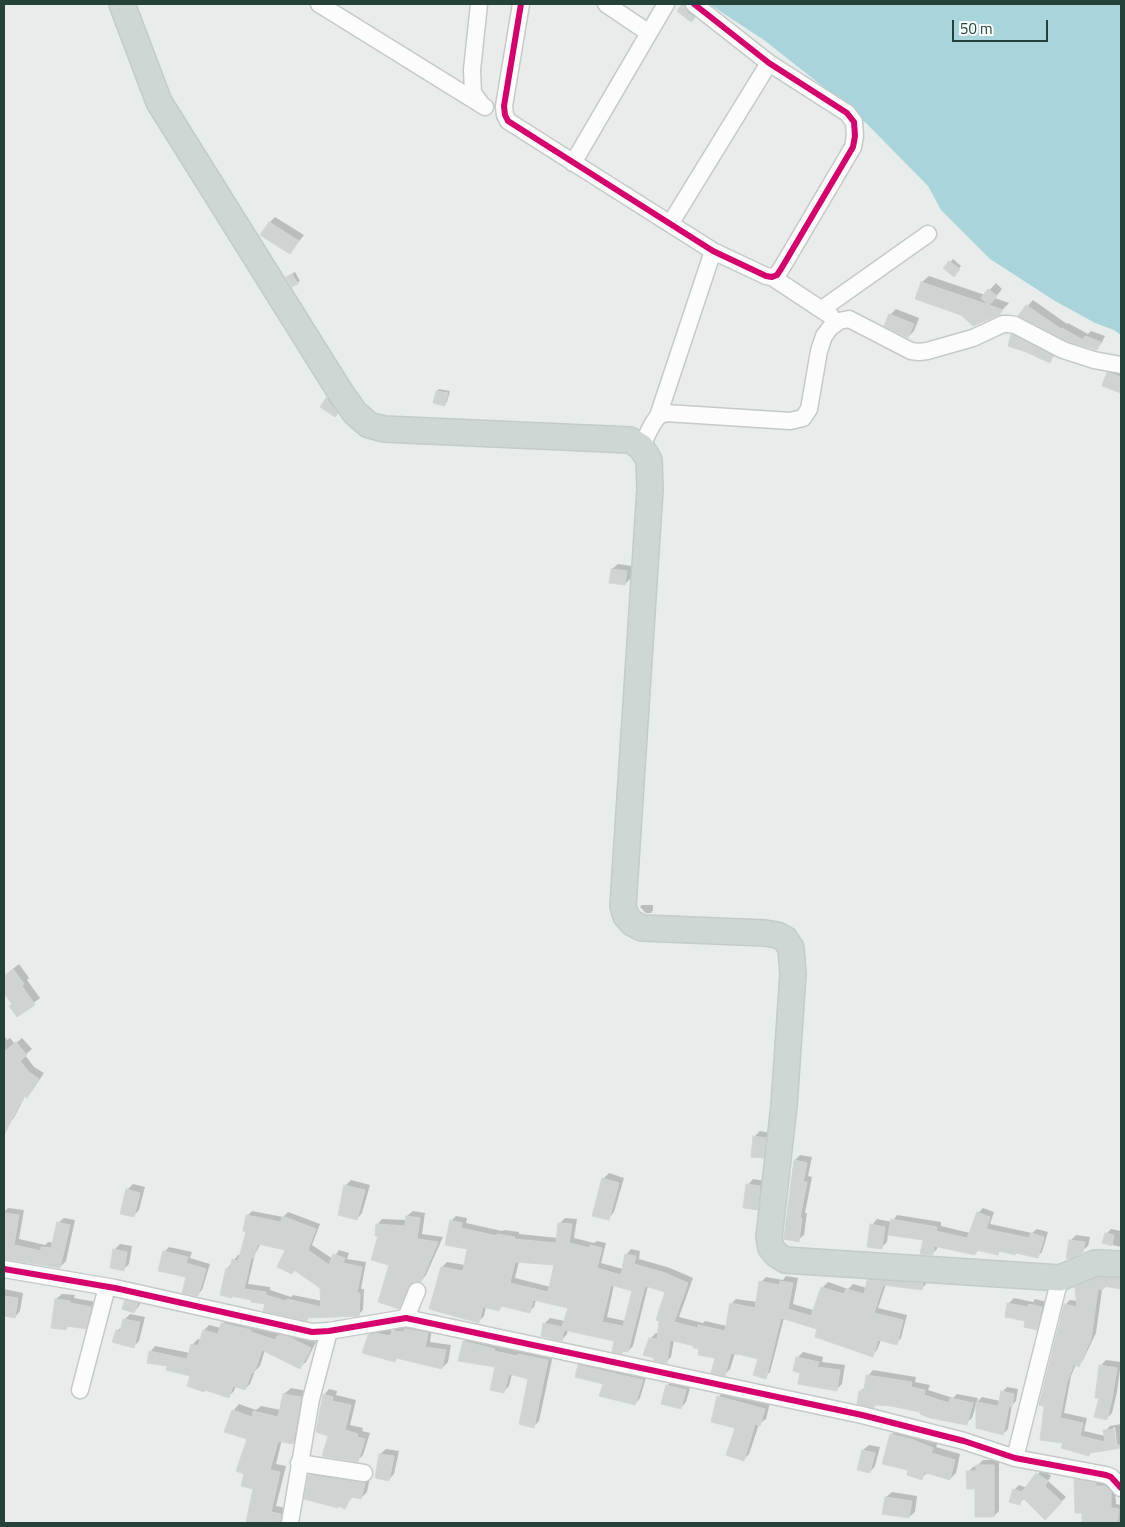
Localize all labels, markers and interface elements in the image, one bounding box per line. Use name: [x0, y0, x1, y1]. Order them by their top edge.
scale bar: [955, 10, 1051, 42]
text: 50 m: [960, 17, 993, 40]

